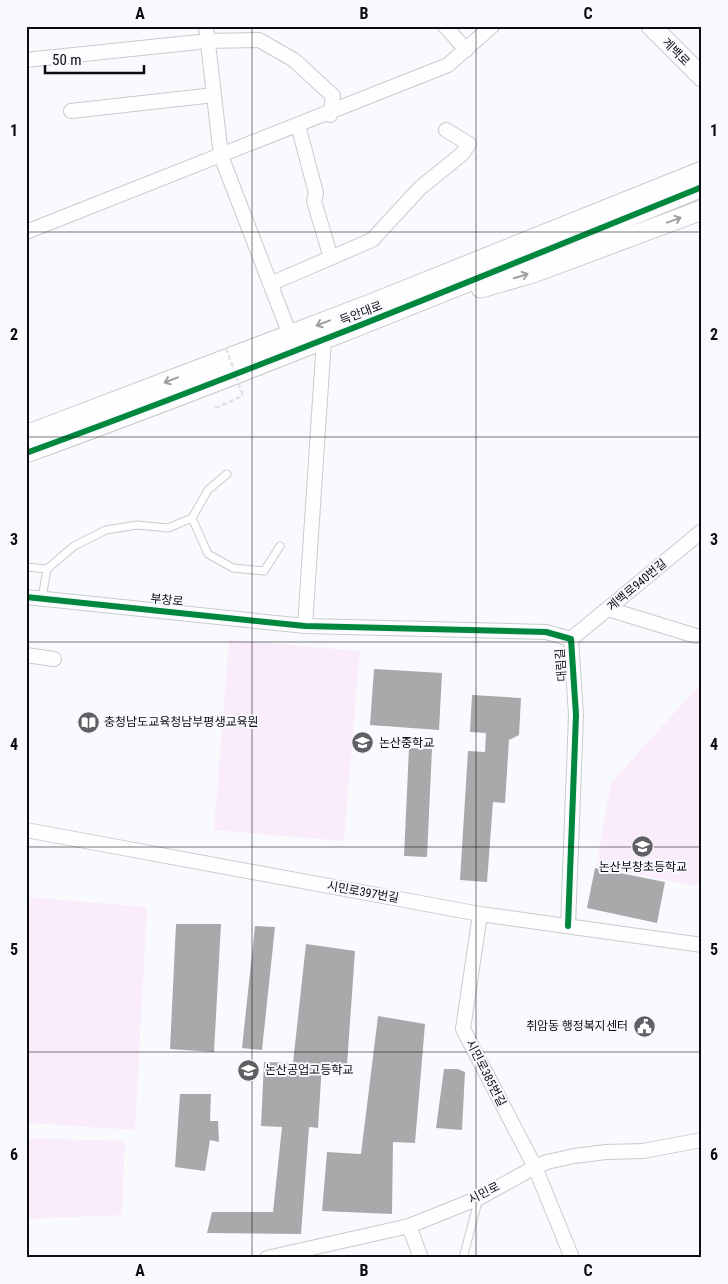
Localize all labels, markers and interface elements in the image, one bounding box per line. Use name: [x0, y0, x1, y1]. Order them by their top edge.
text: A: [135, 4, 145, 23]
text: B: [360, 4, 369, 23]
text: C: [583, 4, 593, 23]
street label: 계백로: [659, 35, 693, 69]
scale bar: [45, 42, 144, 74]
text: 50 m: [52, 51, 82, 69]
text: 1: [10, 121, 18, 140]
text: 1: [710, 121, 718, 140]
one-way arrow: [666, 215, 681, 224]
one-way arrow: [513, 271, 529, 281]
street label: 득안대로: [338, 299, 384, 327]
one-way arrow: [315, 319, 330, 328]
text: 2: [10, 325, 18, 344]
text: 2: [710, 325, 718, 344]
one-way arrow: [163, 376, 179, 385]
text: 3: [10, 530, 18, 549]
text: 3: [710, 530, 718, 549]
street label: 계백로940번길: [605, 556, 669, 614]
street label: 부창로: [150, 591, 184, 609]
street label: 대림길: [553, 648, 569, 682]
library icon: 충청남도교육청남부평생교육원: [76, 710, 100, 734]
place label: 충청남도교육청남부평생교육원: [104, 715, 259, 729]
school or university icon: 논산중학교: [351, 731, 375, 755]
text: 4: [10, 735, 18, 754]
text: 4: [710, 735, 718, 754]
place label: 논산중학교: [379, 736, 434, 750]
school or university icon: 논산부창초등학교: [631, 834, 655, 858]
place label: 논산부창초등학교: [599, 860, 687, 874]
street label: 시민로397번길: [326, 879, 400, 905]
text: 5: [10, 940, 18, 959]
text: 5: [710, 940, 718, 959]
public building icon: 취암동 행정복지센터: [632, 1014, 656, 1038]
place label: 취암동 행정복지센터: [526, 1019, 628, 1033]
street label: 시민로385번길: [463, 1037, 509, 1109]
school or university icon: 논산공업고등학교: [237, 1058, 261, 1082]
place label: 논산공업고등학교: [265, 1063, 353, 1077]
text: 6: [10, 1145, 18, 1164]
text: 6: [710, 1145, 718, 1164]
street label: 시민로: [466, 1179, 502, 1207]
text: A: [135, 1261, 145, 1280]
text: B: [360, 1261, 369, 1280]
text: C: [583, 1261, 593, 1280]

